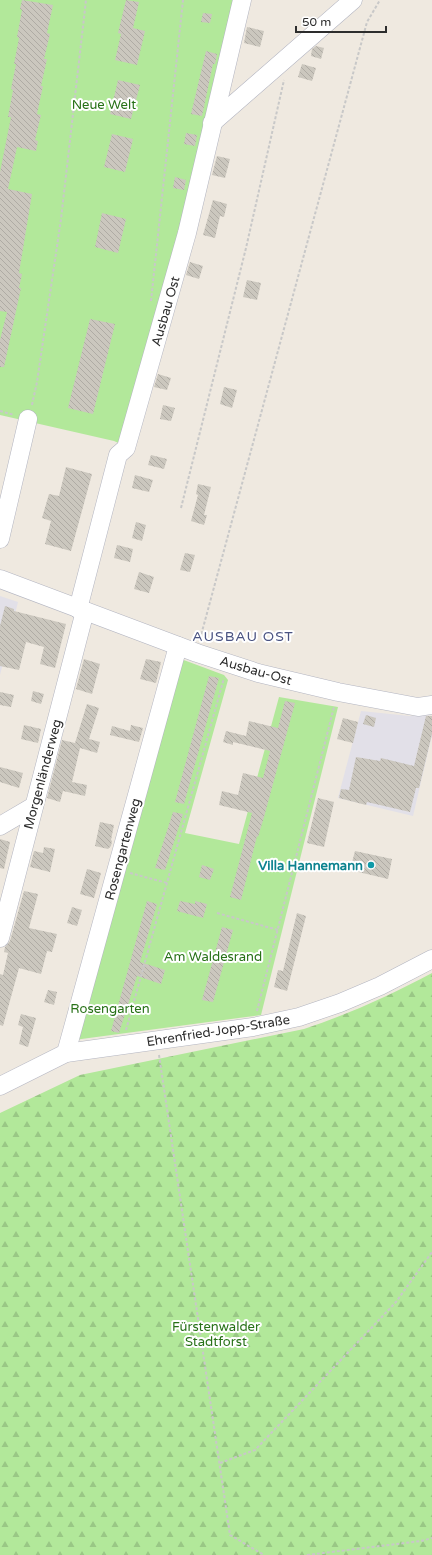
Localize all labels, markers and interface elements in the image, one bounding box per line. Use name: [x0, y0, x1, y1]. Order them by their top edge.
scale bar: [296, 8, 386, 34]
text: 50 m: [302, 15, 331, 29]
park label: Neue Welt: [72, 97, 136, 113]
street label: Ausbau Ost: [148, 274, 184, 348]
district label: AUSBAU OST: [192, 628, 294, 645]
street label: Ausbau-Ost: [218, 653, 294, 689]
street label: Morgenländerweg: [21, 717, 65, 831]
street label: Rosengartenweg: [102, 796, 144, 902]
place label: Villa Hannemann: [258, 858, 363, 874]
marker: Villa Hannemann: [366, 860, 376, 870]
park label: Am Waldesrand: [164, 949, 262, 965]
park label: Rosengarten: [70, 1001, 150, 1017]
street label: Ehrenfried-Jopp-Straße: [145, 1012, 291, 1050]
park label: Fürstenwalder Stadtforst: [172, 1319, 260, 1350]

